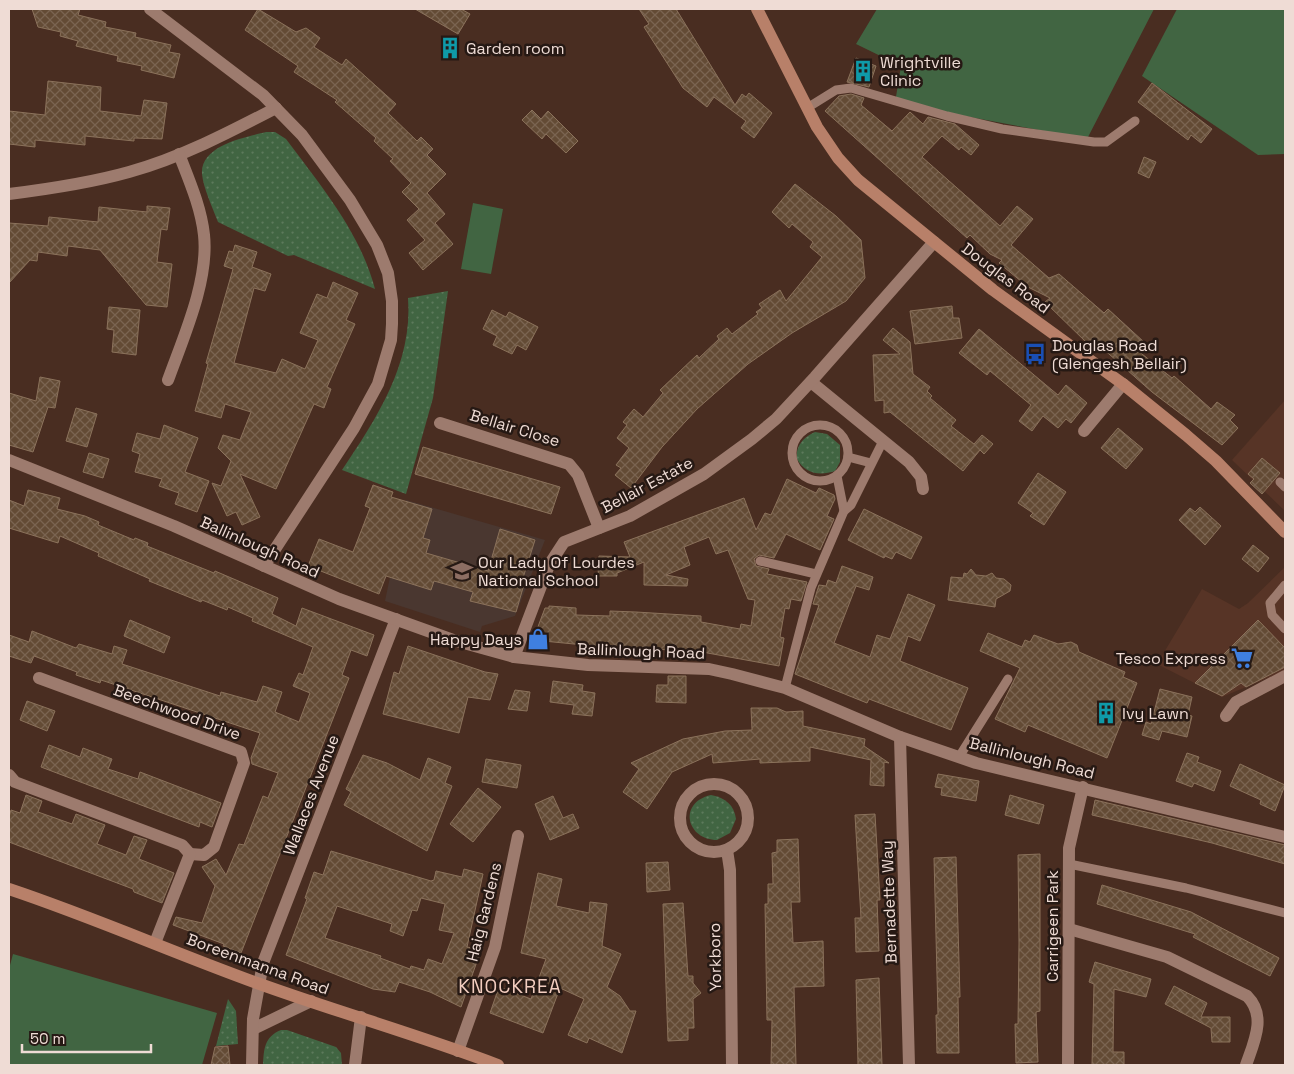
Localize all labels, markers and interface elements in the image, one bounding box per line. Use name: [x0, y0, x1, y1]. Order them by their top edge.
building icon: Garden room: [437, 35, 463, 61]
place label: Garden room: [466, 38, 564, 59]
place label: Wrightville Clinic: [880, 52, 961, 91]
building icon: Wrightville Clinic: [850, 58, 876, 84]
street label: Douglas Road: [958, 238, 1054, 318]
place label: Douglas Road (Glengesh Bellair): [1052, 335, 1187, 374]
bus stop icon: Douglas Road (Glengesh Bellair): [1022, 341, 1048, 367]
street label: Bellair Close: [467, 404, 563, 452]
street label: Bellair Estate: [597, 452, 697, 518]
street label: Ballinlough Road: [197, 511, 323, 583]
place label: Our Lady Of Lourdes National School: [478, 552, 635, 591]
school or university icon: Our Lady Of Lourdes National School: [449, 558, 475, 584]
shop icon: Happy Days: [525, 626, 551, 652]
place label: Happy Days: [430, 629, 522, 650]
street label: Ballinlough Road: [576, 638, 706, 664]
supermarket icon: Tesco Express: [1229, 645, 1255, 671]
place label: Tesco Express: [1116, 648, 1226, 669]
street label: Beechwood Drive: [110, 679, 244, 745]
building icon: Ivy Lawn: [1093, 700, 1119, 726]
place label: Ivy Lawn: [1122, 703, 1189, 724]
street label: Wallaces Avenue: [278, 732, 344, 858]
street label: Ballinlough Road: [967, 732, 1097, 784]
street label: Bernadette Way: [876, 840, 902, 964]
street label: Haig Gardens: [462, 860, 506, 964]
street label: Carrigeen Park: [1042, 870, 1063, 982]
street label: Yorkboro: [704, 922, 726, 992]
street label: Boreenmanna Road: [184, 928, 332, 1000]
district label: KNOCKREA: [458, 974, 562, 999]
scale bar: [22, 1022, 151, 1054]
text: 50 m: [30, 1029, 65, 1048]

